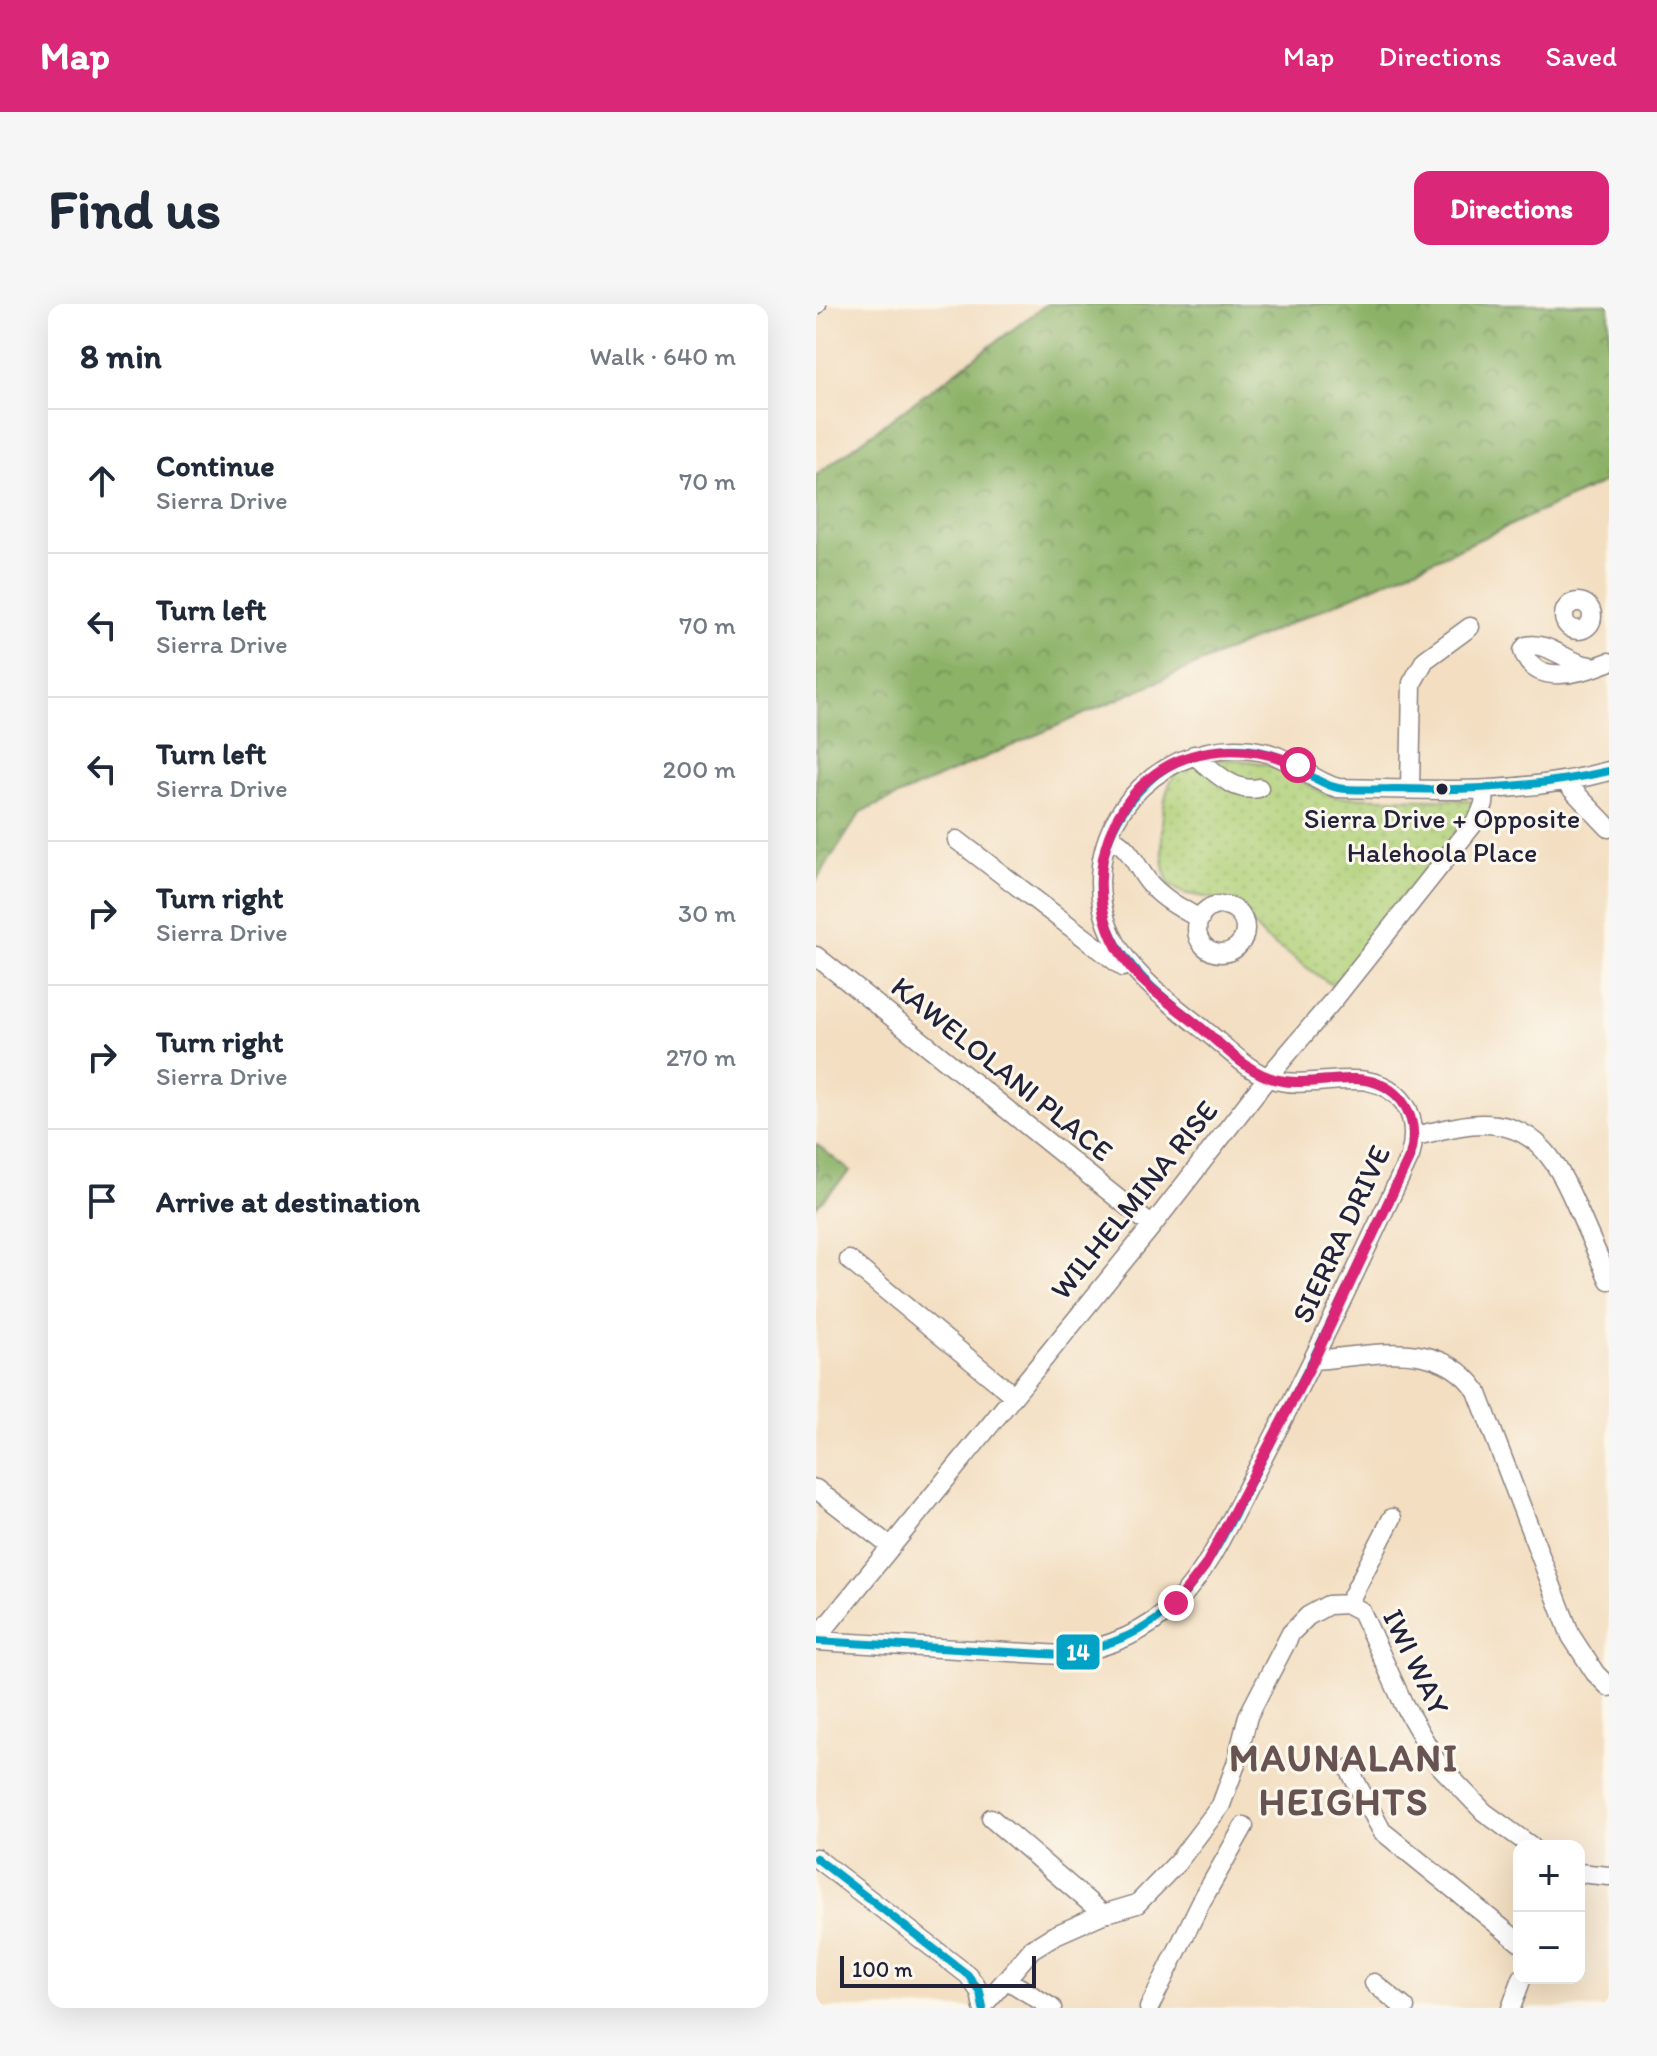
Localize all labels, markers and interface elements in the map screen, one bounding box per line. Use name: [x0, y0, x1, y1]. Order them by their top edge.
text: Map: [40, 33, 110, 79]
text: Map: [1283, 39, 1334, 73]
text: Directions: [1378, 39, 1502, 73]
text: Saved: [1546, 39, 1617, 73]
button: Directions: [1414, 171, 1609, 245]
text: Find us: [48, 175, 221, 242]
text: 8 min: [80, 336, 162, 377]
text: Walk · 640 m: [589, 340, 736, 372]
text: Continue: [156, 447, 275, 484]
icon: ahead: [80, 459, 124, 503]
text: 70 m: [679, 465, 736, 497]
text: Sierra Drive: [156, 484, 288, 516]
text: Turn left: [156, 591, 267, 628]
icon: left: [80, 603, 124, 647]
text: 70 m: [679, 609, 736, 641]
text: Sierra Drive: [156, 628, 288, 660]
text: Turn left: [156, 735, 267, 772]
icon: left: [80, 747, 124, 791]
route start: [1280, 747, 1316, 783]
text: 200 m: [663, 753, 736, 785]
text: Sierra Drive: [156, 772, 288, 804]
marker: Sierra Drive + Opposite Halehoola Place: [1434, 781, 1450, 797]
place label: Sierra Drive + Opposite Halehoola Place: [1304, 801, 1580, 869]
text: Turn right: [156, 879, 284, 916]
icon: right: [80, 891, 124, 935]
text: 30 m: [678, 897, 736, 929]
text: Sierra Drive: [156, 916, 288, 948]
street label: KAWELOLANI PLACE: [884, 968, 1121, 1169]
text: Turn right: [156, 1023, 284, 1060]
icon: right: [80, 1035, 124, 1079]
text: 270 m: [666, 1041, 736, 1073]
text: Sierra Drive: [156, 1060, 288, 1092]
street label: WILHELMINA RISE: [1042, 1093, 1225, 1307]
street label: SIERRA DRIVE: [1283, 1139, 1398, 1329]
icon: arrive: [80, 1179, 124, 1223]
text: Arrive at destination: [156, 1183, 420, 1220]
route end: [1158, 1585, 1194, 1621]
street label: IWI WAY: [1375, 1603, 1458, 1721]
line badge: 14: [1055, 1633, 1101, 1671]
text: 14: [1066, 1639, 1090, 1666]
district label: MAUNALANI HEIGHTS: [1229, 1735, 1459, 1825]
map controls: [1513, 1840, 1585, 1984]
button: +: [1513, 1840, 1585, 1912]
button: −: [1513, 1912, 1585, 1984]
scale bar: [840, 1952, 1036, 1988]
text: 100 m: [852, 1956, 913, 1983]

